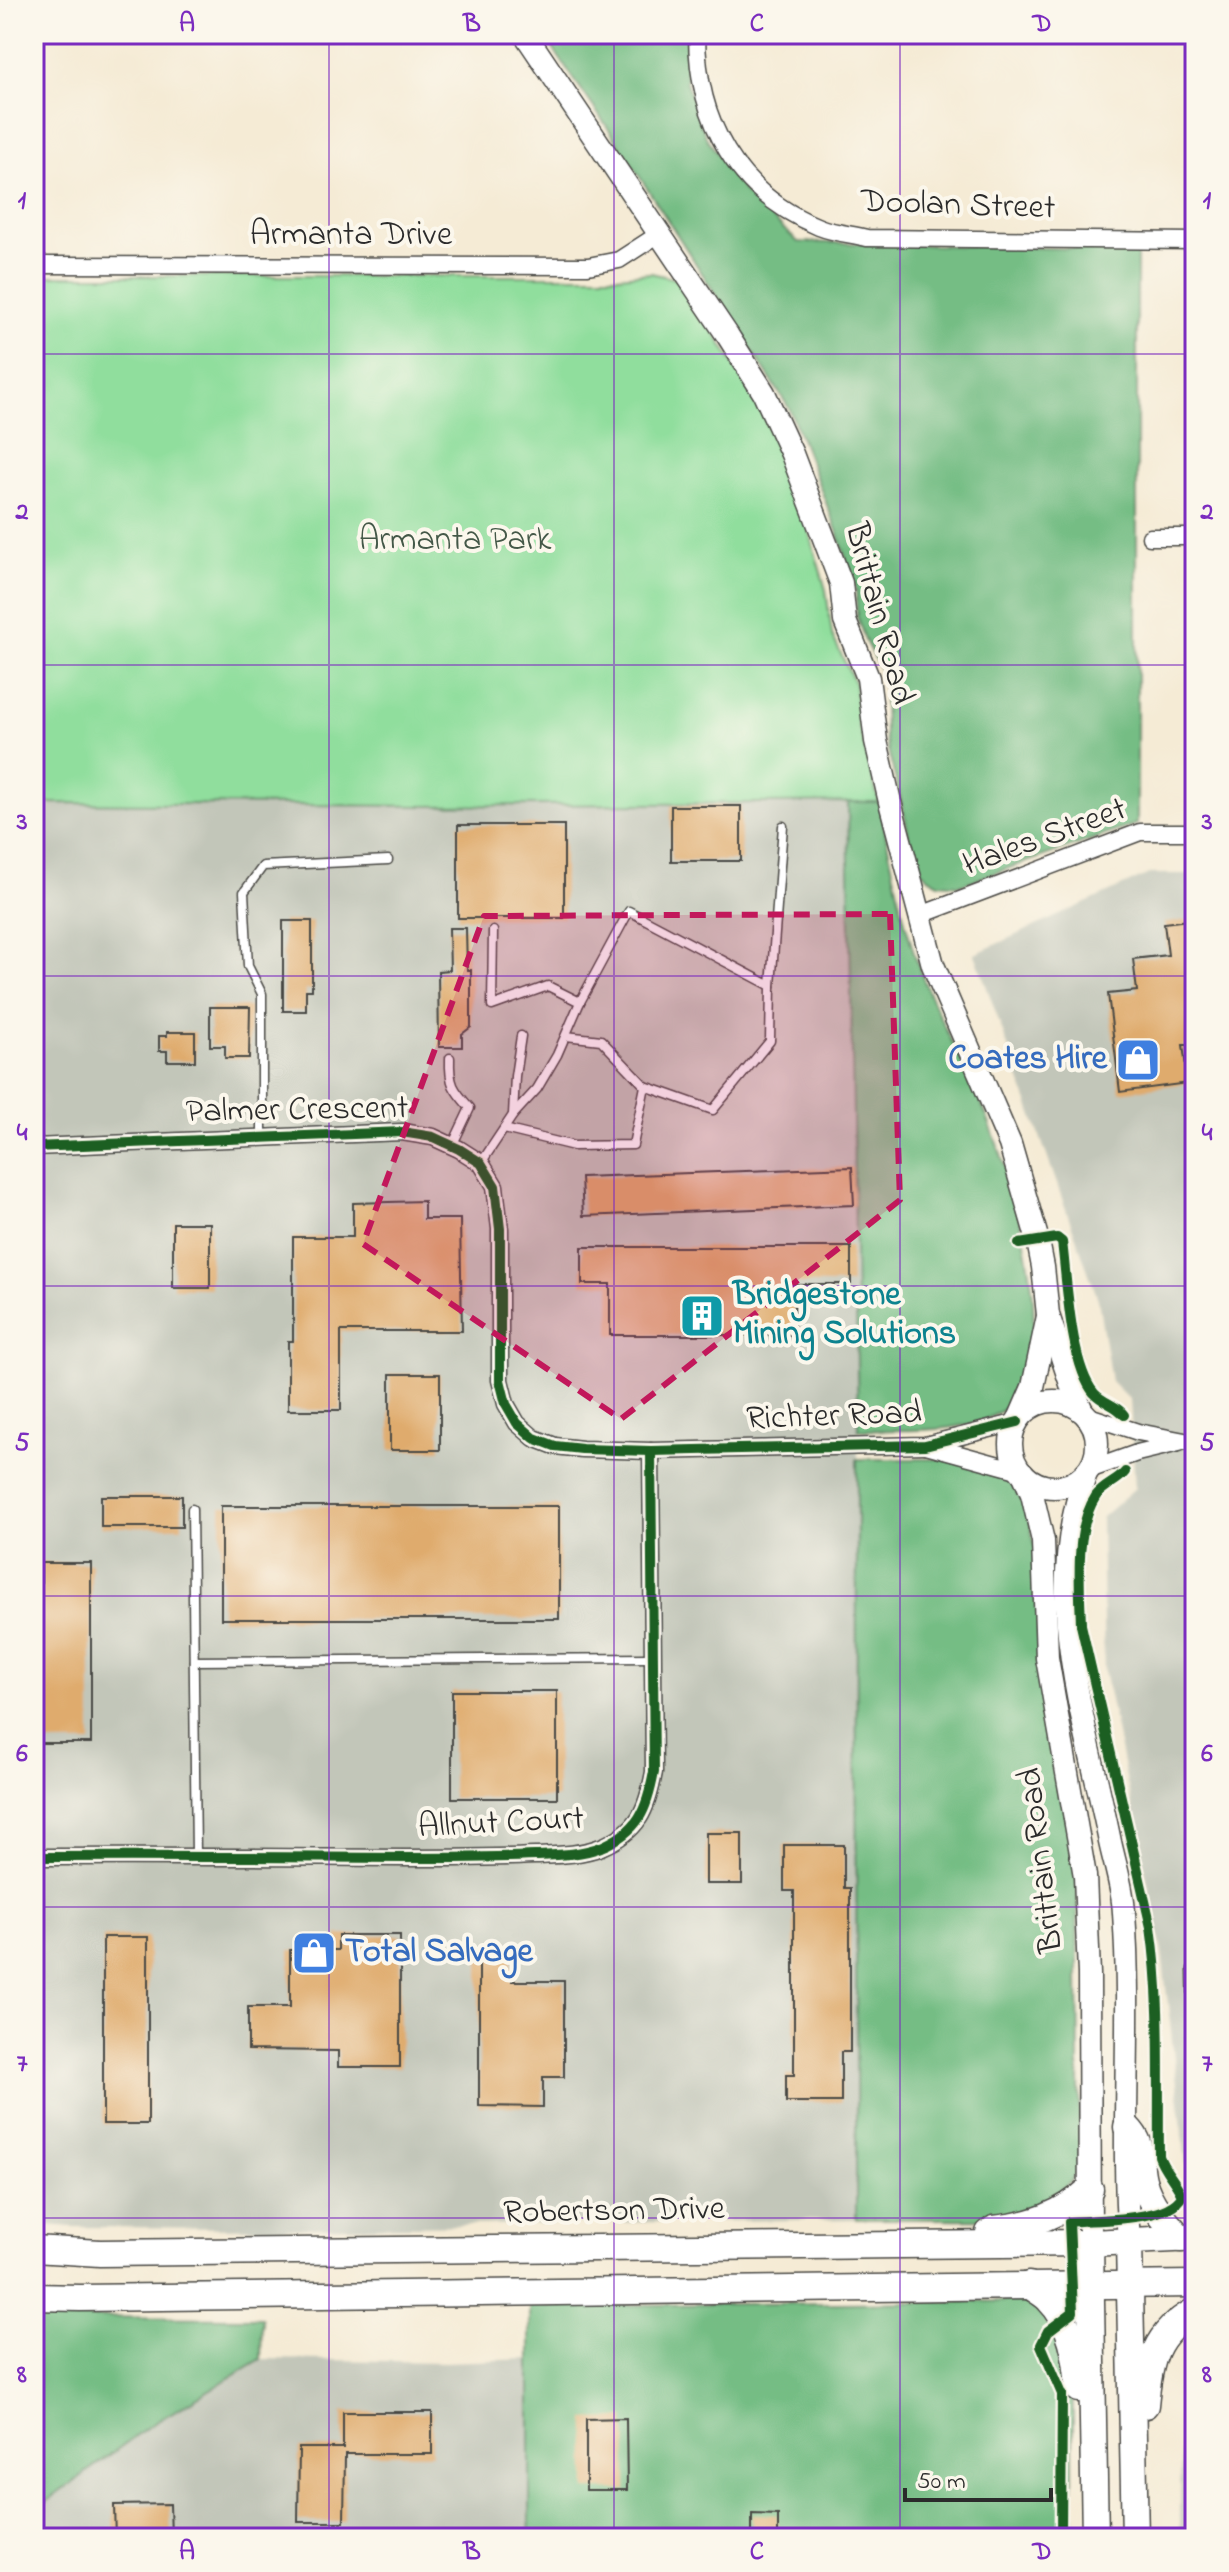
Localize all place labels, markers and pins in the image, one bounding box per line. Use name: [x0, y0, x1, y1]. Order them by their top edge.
place label: Coates Hire: [948, 1035, 1108, 1085]
shop icon: Coates Hire: [1114, 1036, 1162, 1084]
place label: Bridgestone Mining Solutions: [731, 1271, 956, 1361]
building icon: Bridgestone Mining Solutions: [678, 1292, 726, 1340]
place label: Total Salvage: [345, 1928, 533, 1979]
shop icon: Total Salvage: [290, 1929, 338, 1977]

